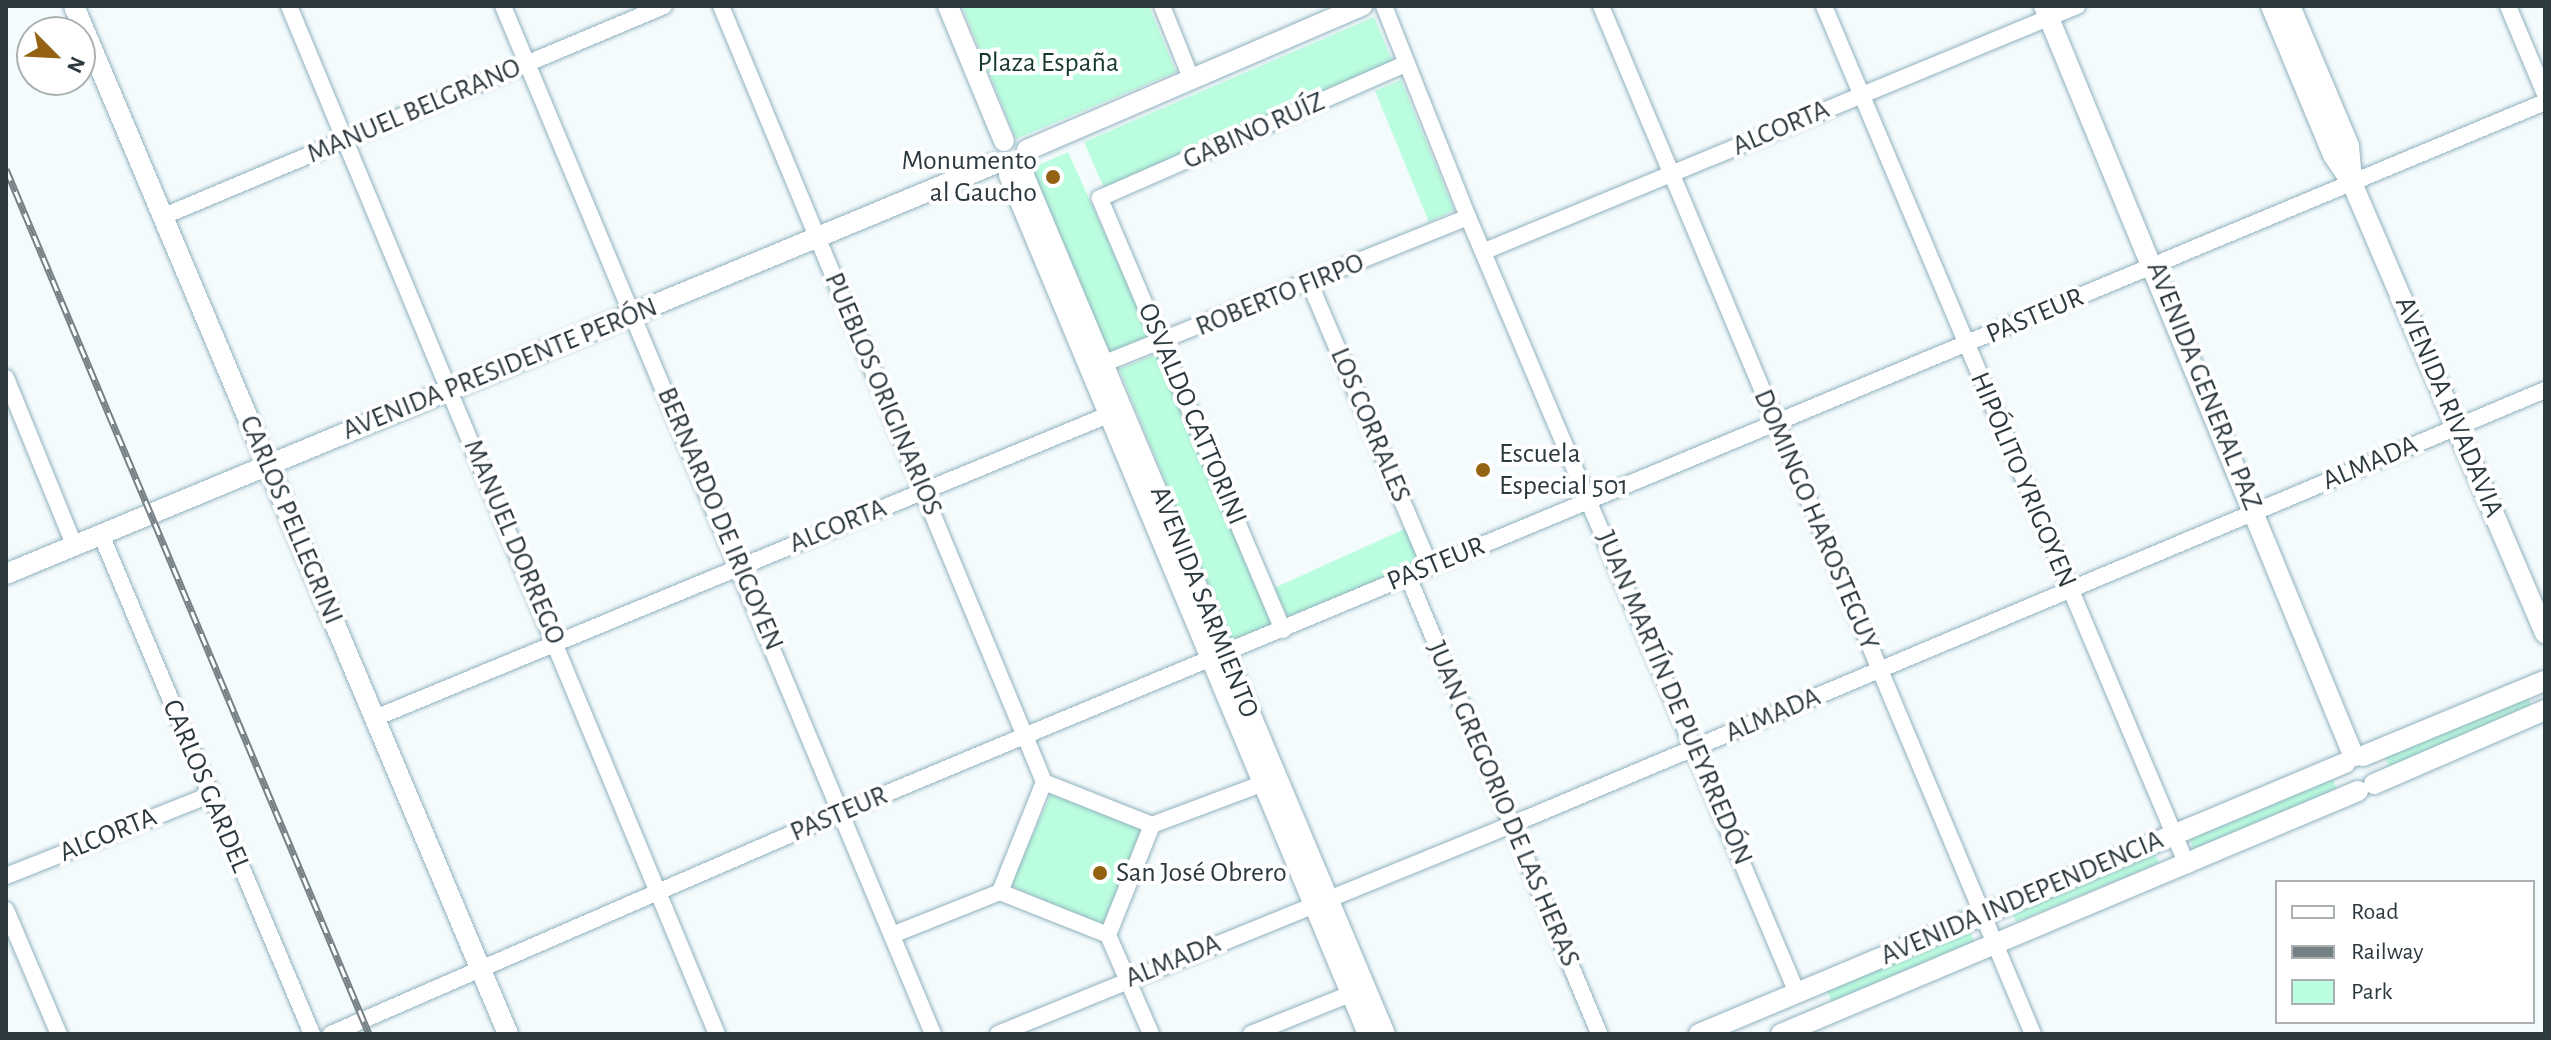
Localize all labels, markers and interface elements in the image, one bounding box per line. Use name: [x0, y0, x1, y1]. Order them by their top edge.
north arrow: [16, 16, 96, 96]
park label: Plaza España: [977, 46, 1119, 80]
street label: MANUEL BELGRANO: [302, 51, 526, 171]
text: N: [63, 53, 89, 76]
street label: GABINO RUÍZ: [1178, 85, 1330, 177]
street label: ALCORTA: [1727, 93, 1835, 163]
place label: Monumento al Gaucho: [902, 144, 1037, 210]
marker: Monumento al Gaucho: [1044, 168, 1062, 186]
street label: ROBERTO FIRPO: [1191, 246, 1369, 344]
street label: AVENIDA GENERAL PAZ: [2139, 257, 2269, 515]
street label: PUEBLOS ORIGINARIOS: [817, 268, 949, 520]
street label: PASTEUR: [1981, 281, 2089, 351]
street label: AVENIDA PRESIDENTE PERÓN: [338, 290, 662, 448]
street label: AVENIDA RIVADAVIA: [2387, 292, 2511, 522]
street label: OSVALDO CATTORINI: [1130, 298, 1254, 530]
street label: LOS CORRALES: [1322, 343, 1418, 507]
street label: HIPÓLITO YRIGOYEN: [1962, 367, 2084, 593]
street label: BERNARDO DE IRIGOYEN: [649, 382, 791, 656]
street label: DOMINGO HAROSTEGUY: [1746, 384, 1886, 656]
street label: CARLOS PELLEGRINI: [232, 411, 350, 629]
street label: ALMADA: [2317, 428, 2423, 498]
street label: MANUEL DORREGO: [456, 435, 572, 649]
place label: Escuela Especial 501: [1499, 437, 1628, 503]
marker: Escuela Especial 501: [1474, 461, 1492, 479]
street label: AVENIDA SARMIENTO: [1142, 481, 1266, 723]
street label: ALCORTA: [784, 491, 892, 561]
street label: JUAN MARTÍN DE PUEYRREDÓN: [1588, 526, 1760, 870]
street label: PASTEUR: [1382, 529, 1490, 599]
street label: JUAN GREGORIO DE LAS HERAS: [1419, 636, 1587, 972]
street label: ALMADA: [1720, 680, 1826, 750]
street label: CARLOS GARDEL: [155, 695, 257, 877]
street label: PASTEUR: [785, 779, 893, 849]
street label: ALCORTA: [54, 800, 162, 870]
street label: AVENIDA INDEPENDENCIA: [1876, 823, 2168, 973]
place label: San José Obrero: [1116, 856, 1287, 890]
marker: San José Obrero: [1091, 864, 1109, 882]
legend: [2275, 880, 2535, 1024]
text: Road: [2351, 900, 2399, 924]
street label: ALMADA: [1120, 927, 1226, 995]
text: Railway: [2351, 940, 2423, 964]
text: Park: [2351, 980, 2392, 1004]

